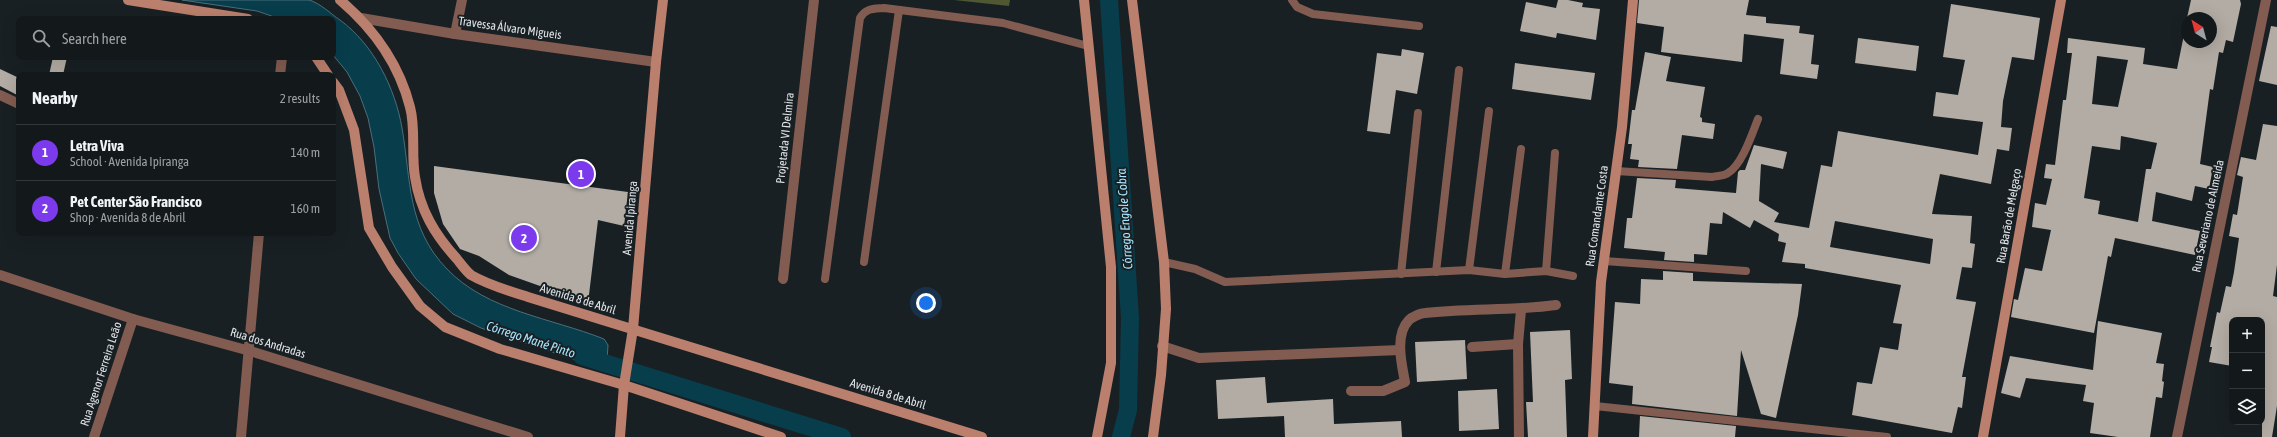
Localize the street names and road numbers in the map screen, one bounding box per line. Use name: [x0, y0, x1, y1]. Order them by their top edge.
street label: Travessa Álvaro Migueis: [458, 14, 562, 42]
street label: Projetada VI Delmira: [773, 92, 797, 184]
street label: Rua Severiano de Almeida: [2189, 158, 2227, 274]
street label: Rua Comandante Costa: [1583, 165, 1611, 267]
street label: Rua Barão de Melgaço: [1994, 167, 2024, 265]
street label: Avenida Ipiranga: [620, 180, 640, 256]
street label: Avenida 8 de Abril: [538, 281, 618, 317]
street label: Rua Agenor Ferreira Leão: [77, 320, 125, 428]
street label: Rua dos Andradas: [229, 325, 307, 361]
street label: Avenida 8 de Abril: [848, 376, 928, 412]

